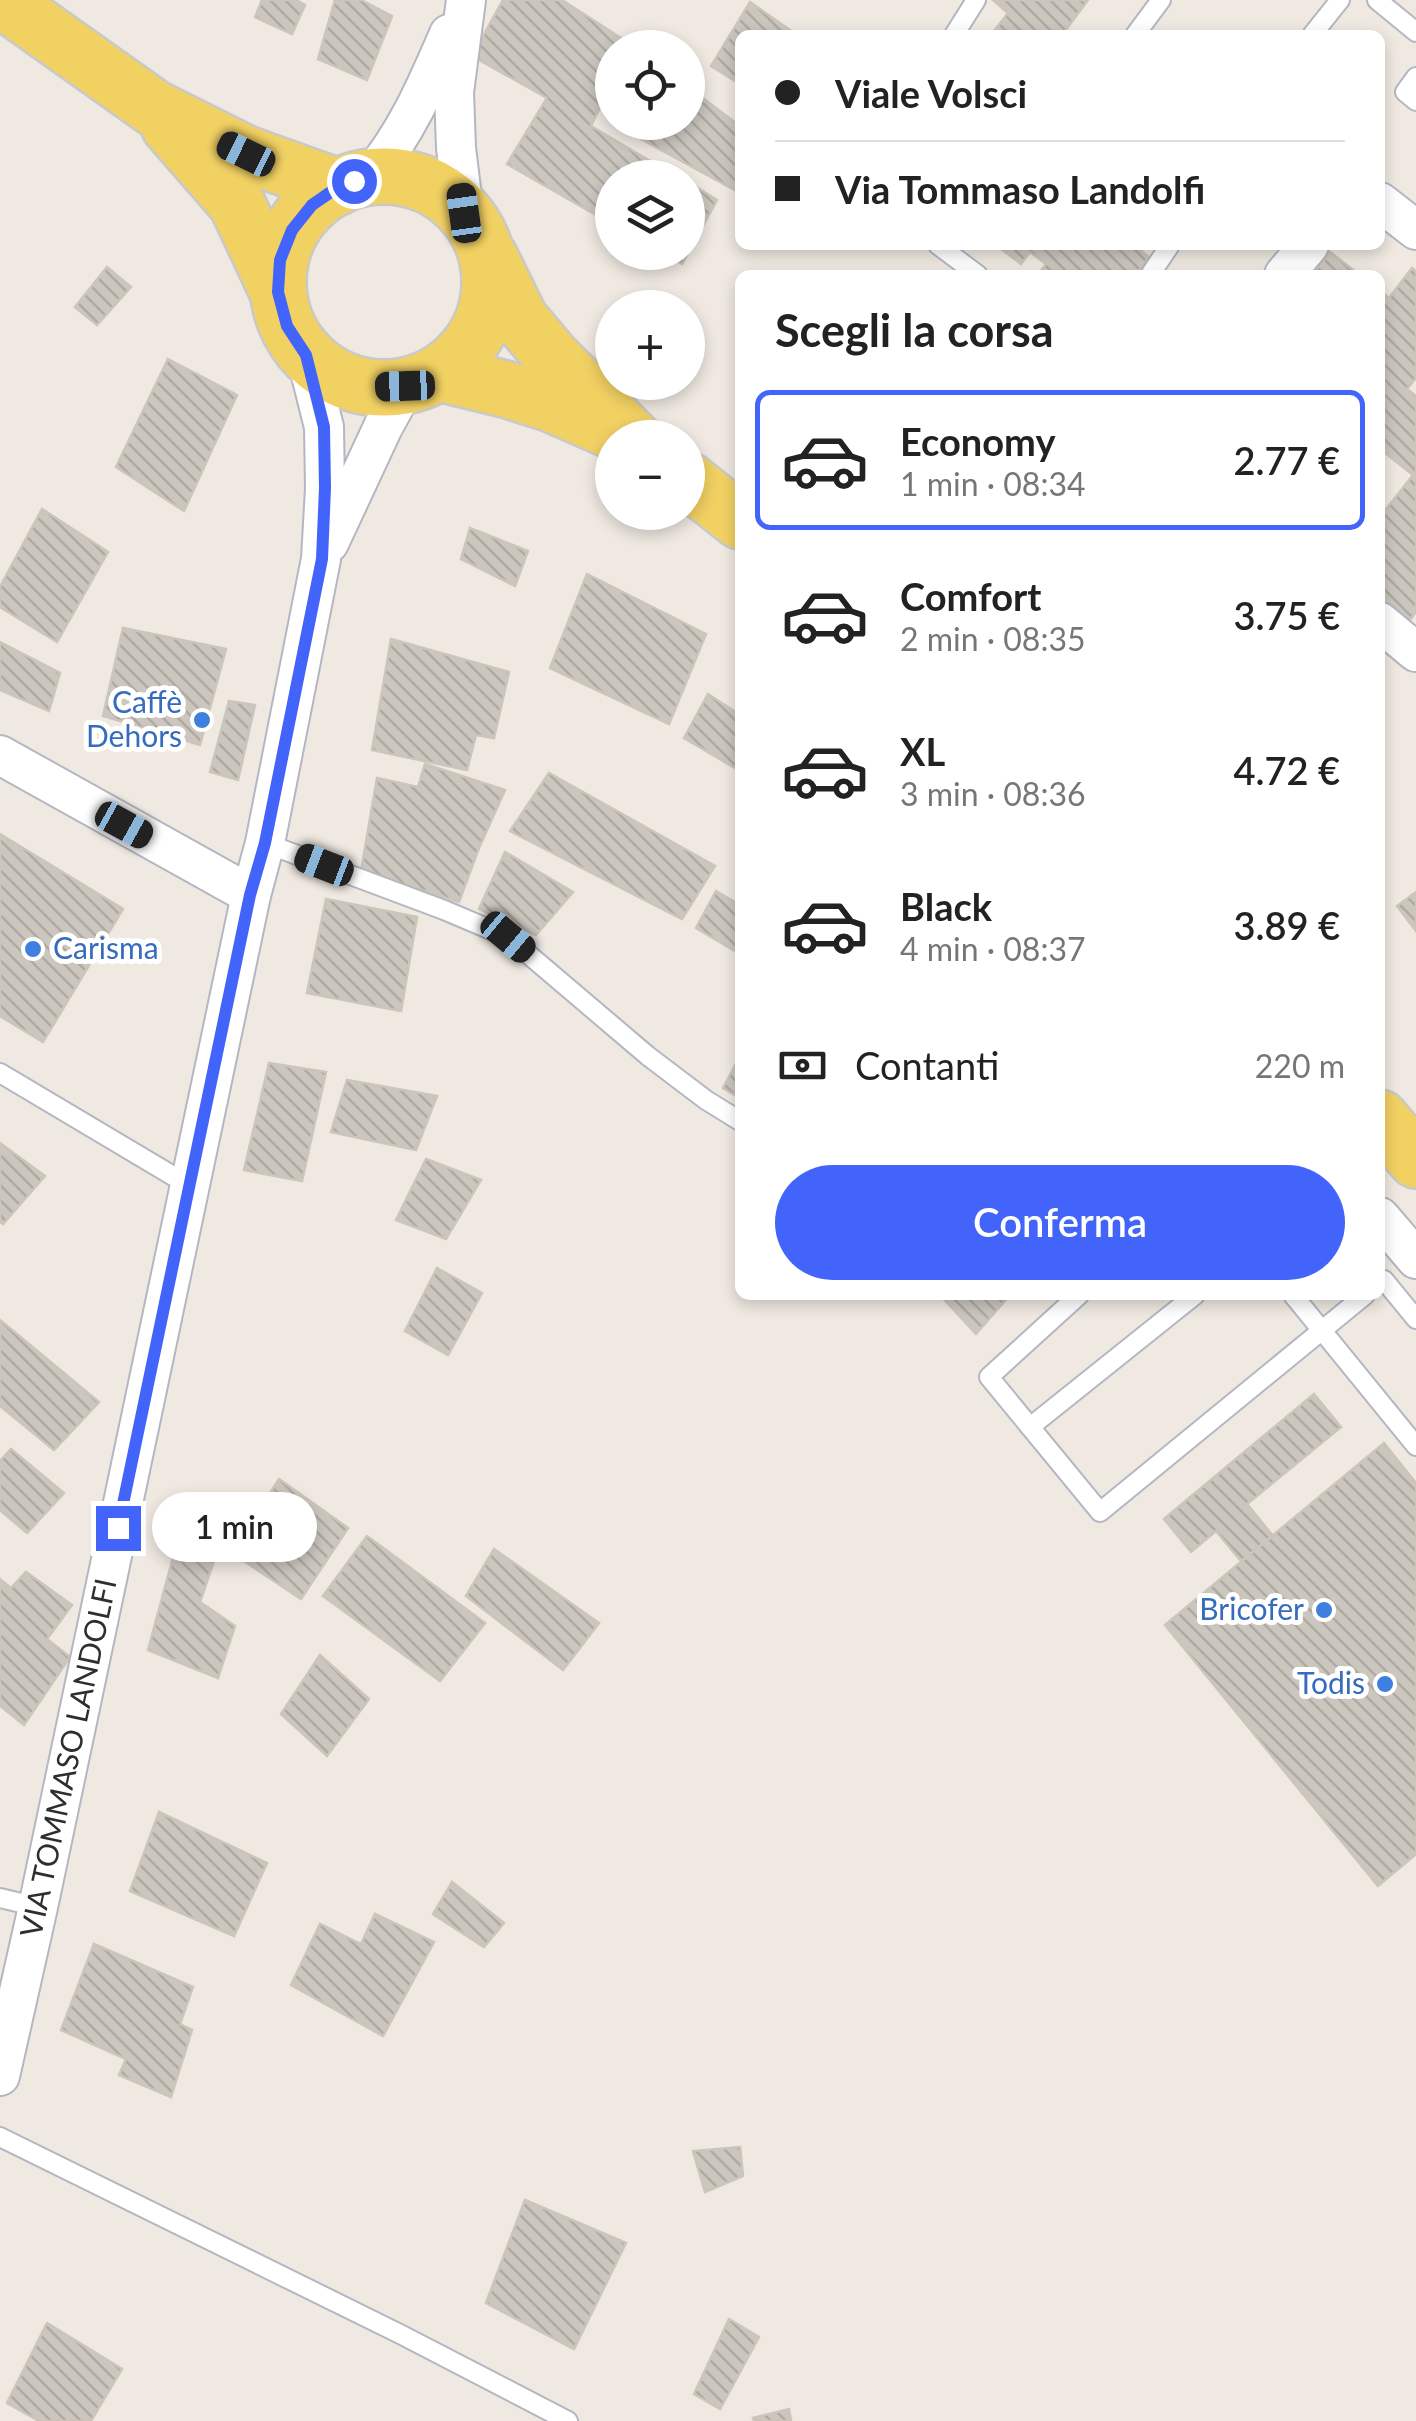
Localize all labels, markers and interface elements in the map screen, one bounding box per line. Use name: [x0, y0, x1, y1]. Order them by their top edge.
map controls: [595, 30, 705, 530]
button: locate: [595, 30, 705, 140]
text: Viale Volsci: [835, 70, 1027, 116]
car: [212, 127, 280, 181]
route start: [332, 159, 377, 204]
button: layers: [595, 160, 705, 270]
text: Via Tommaso Landolfi: [835, 166, 1205, 212]
car: [445, 181, 483, 245]
button: +: [595, 290, 705, 400]
text: Scegli la corsa: [775, 303, 1054, 357]
car: [374, 370, 436, 402]
icon: car: [780, 415, 870, 505]
text: Economy: [900, 418, 1055, 464]
button: −: [595, 420, 705, 530]
text: 2.77 €: [1233, 437, 1340, 483]
text: 1 min · 08:34: [900, 464, 1086, 503]
icon: car: [780, 570, 870, 660]
text: Comfort: [900, 573, 1041, 619]
text: 3.75 €: [1233, 592, 1340, 638]
text: 2 min · 08:35: [900, 619, 1086, 658]
place label: Caffè Dehors: [86, 683, 182, 753]
marker: Caffè Dehors: [191, 709, 213, 731]
icon: car: [780, 725, 870, 815]
text: XL: [900, 728, 945, 774]
text: 4.72 €: [1233, 747, 1340, 793]
text: 3 min · 08:36: [900, 774, 1086, 813]
car: [90, 797, 158, 853]
car: [291, 840, 357, 890]
icon: car: [780, 880, 870, 970]
text: Black: [900, 883, 992, 929]
text: 3.89 €: [1233, 902, 1340, 948]
car: [475, 906, 541, 968]
place label: Carisma: [53, 929, 159, 965]
text: 4 min · 08:37: [900, 929, 1086, 968]
marker: Carisma: [22, 938, 44, 960]
icon: cash: [775, 1038, 830, 1093]
text: Contanti: [855, 1042, 999, 1088]
text: 220 m: [1255, 1046, 1345, 1085]
button: Conferma: [775, 1165, 1345, 1280]
callout: 1 min: [153, 1493, 318, 1563]
route end: [96, 1506, 141, 1551]
text: 1 min: [195, 1507, 274, 1546]
street label: VIA TOMMASO LANDOLFI: [11, 1575, 123, 1940]
place label: Bricofer: [1199, 1590, 1304, 1626]
marker: Bricofer: [1313, 1599, 1335, 1621]
place label: Todis: [1297, 1664, 1365, 1700]
marker: Todis: [1374, 1673, 1396, 1695]

